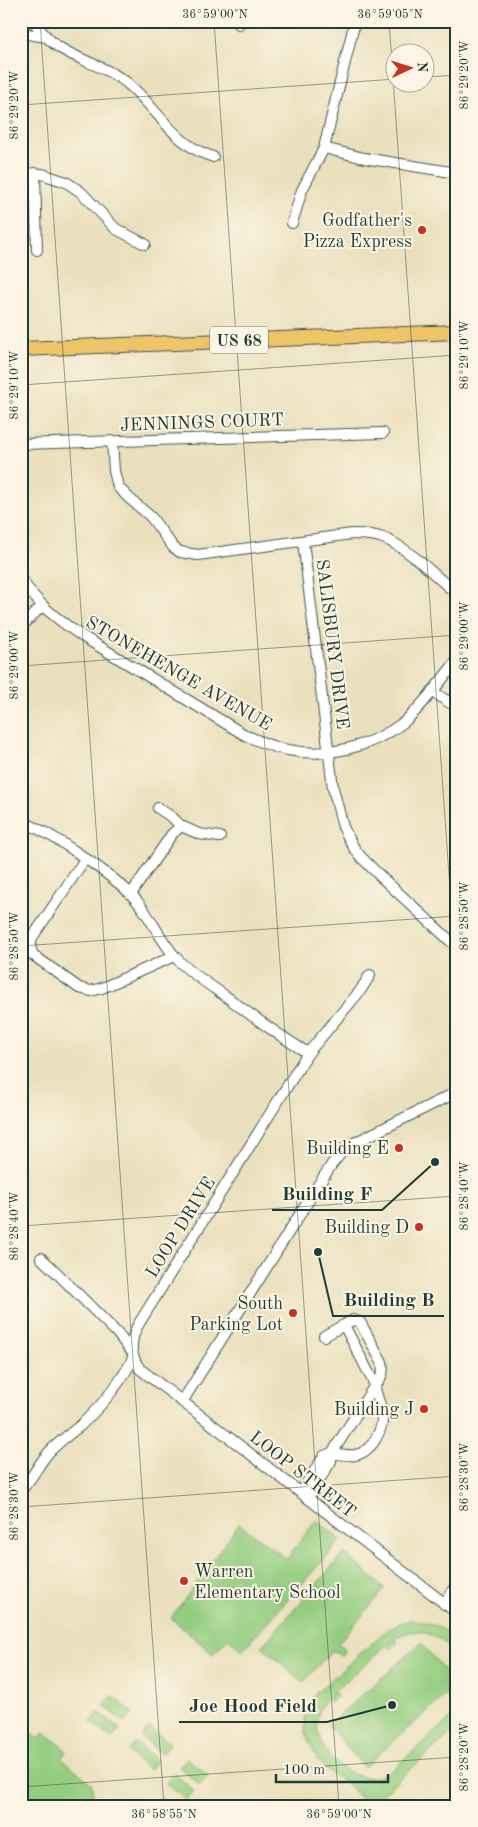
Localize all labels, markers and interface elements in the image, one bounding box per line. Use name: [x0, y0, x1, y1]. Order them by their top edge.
text: 36°59'00"N: [182, 8, 248, 21]
text: 36°59'05"N: [357, 8, 423, 21]
text: 86°29'20"W: [459, 40, 471, 110]
north arrow: [386, 42, 436, 92]
text: N: [415, 61, 429, 73]
text: 86°29'20"W: [9, 70, 21, 140]
place label: Godfather's Pizza Express: [303, 212, 412, 251]
marker: Godfather's Pizza Express: [416, 224, 428, 236]
text: 86°29'10"W: [459, 320, 471, 390]
road number: US 68: [210, 326, 268, 354]
text: 86°29'10"W: [9, 350, 21, 420]
street label: JENNINGS COURT: [120, 411, 284, 435]
street label: SALISBURY DRIVE: [313, 558, 351, 730]
text: 86°29'00"W: [459, 601, 471, 671]
street label: STONEHENGE AVENUE: [83, 613, 274, 734]
text: 86°29'00"W: [9, 630, 21, 700]
text: 86°28'50"W: [458, 881, 471, 951]
text: 86°28'50"W: [8, 911, 21, 981]
place label: Building E: [306, 1140, 389, 1158]
marker: Building E: [393, 1142, 405, 1154]
text: 86°28'40"W: [459, 1161, 471, 1231]
street label: LOOP DRIVE: [143, 1174, 219, 1281]
callout: Building F: [272, 1176, 382, 1210]
text: Building F: [282, 1186, 372, 1205]
text: 86°28'40"W: [9, 1191, 21, 1261]
place label: Building D: [324, 1219, 409, 1237]
marker: Building D: [413, 1221, 425, 1233]
callout: Building B: [333, 1282, 444, 1316]
text: Building B: [343, 1292, 435, 1311]
place label: South Parking Lot: [189, 1295, 283, 1334]
marker: South Parking Lot: [287, 1307, 299, 1319]
place label: Building J: [334, 1401, 414, 1419]
marker: Building J: [418, 1403, 430, 1415]
street label: LOOP STREET: [246, 1428, 359, 1522]
text: 86°28'30"W: [459, 1442, 471, 1512]
text: 86°28'30"W: [9, 1471, 21, 1541]
place label: Warren Elementary School: [194, 1563, 341, 1602]
marker: Warren Elementary School: [178, 1575, 190, 1587]
callout: Joe Hood Field: [179, 1688, 327, 1722]
text: Joe Hood Field: [189, 1698, 317, 1717]
text: 86°28'20"W: [459, 1722, 471, 1792]
scale bar: [276, 1752, 388, 1784]
text: 100 m: [283, 1763, 325, 1778]
text: 36°58'55"N: [131, 1808, 197, 1821]
text: 36°59'00"N: [306, 1808, 372, 1821]

